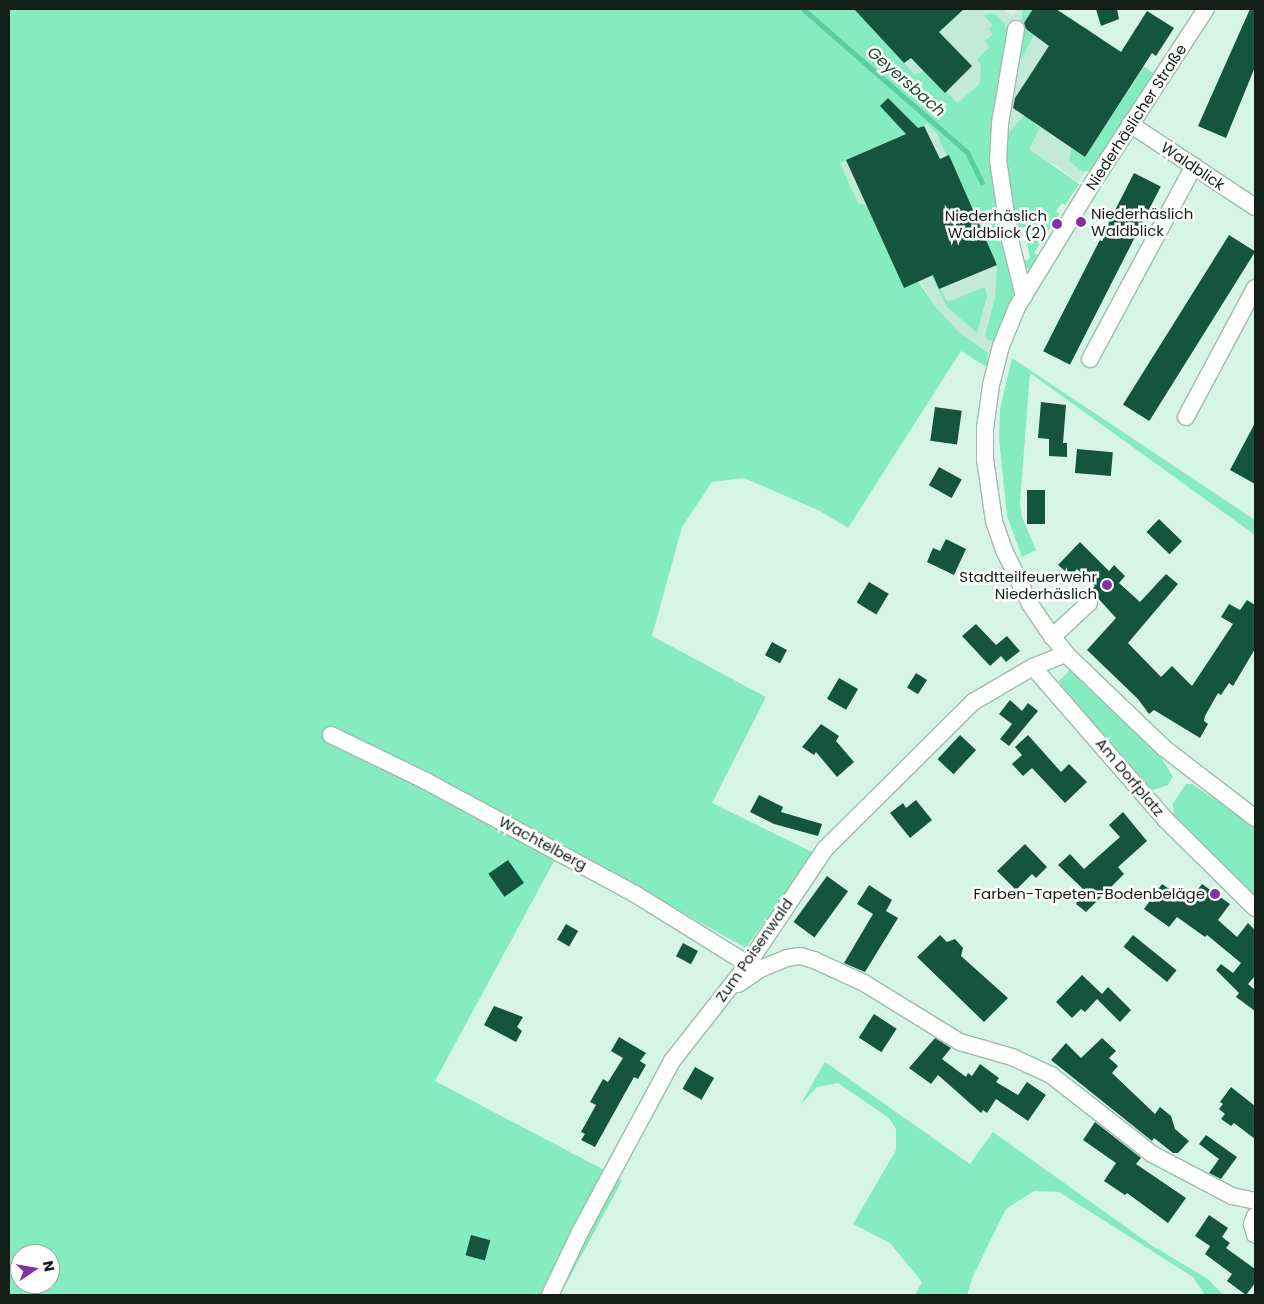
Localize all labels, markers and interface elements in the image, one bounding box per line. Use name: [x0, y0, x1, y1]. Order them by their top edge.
street label: Niederhäslicher Straße: [1082, 41, 1190, 193]
water label: Geyersbach: [863, 43, 949, 121]
street label: Waldblick: [1158, 138, 1228, 194]
place label: Niederhäslich Waldblick: [1091, 204, 1193, 239]
place label: Niederhäslich Waldblick (2): [945, 206, 1047, 241]
marker: Niederhäslich Waldblick: [1075, 216, 1087, 228]
marker: Niederhäslich Waldblick (2): [1051, 218, 1063, 230]
place label: Stadtteilfeuerwehr Niederhäslich: [959, 567, 1097, 602]
marker: Stadtteilfeuerwehr Niederhäslich: [1101, 579, 1113, 591]
street label: Am Dorfplatz: [1092, 734, 1168, 820]
street label: Wachtelberg: [496, 812, 590, 874]
place label: Farben-Tapeten-Bodenbeläge: [974, 885, 1205, 903]
marker: Farben-Tapeten-Bodenbeläge: [1209, 888, 1221, 900]
street label: Zum Poisenwald: [712, 895, 796, 1005]
north arrow: [10, 1244, 60, 1294]
text: N: [38, 1259, 60, 1273]

